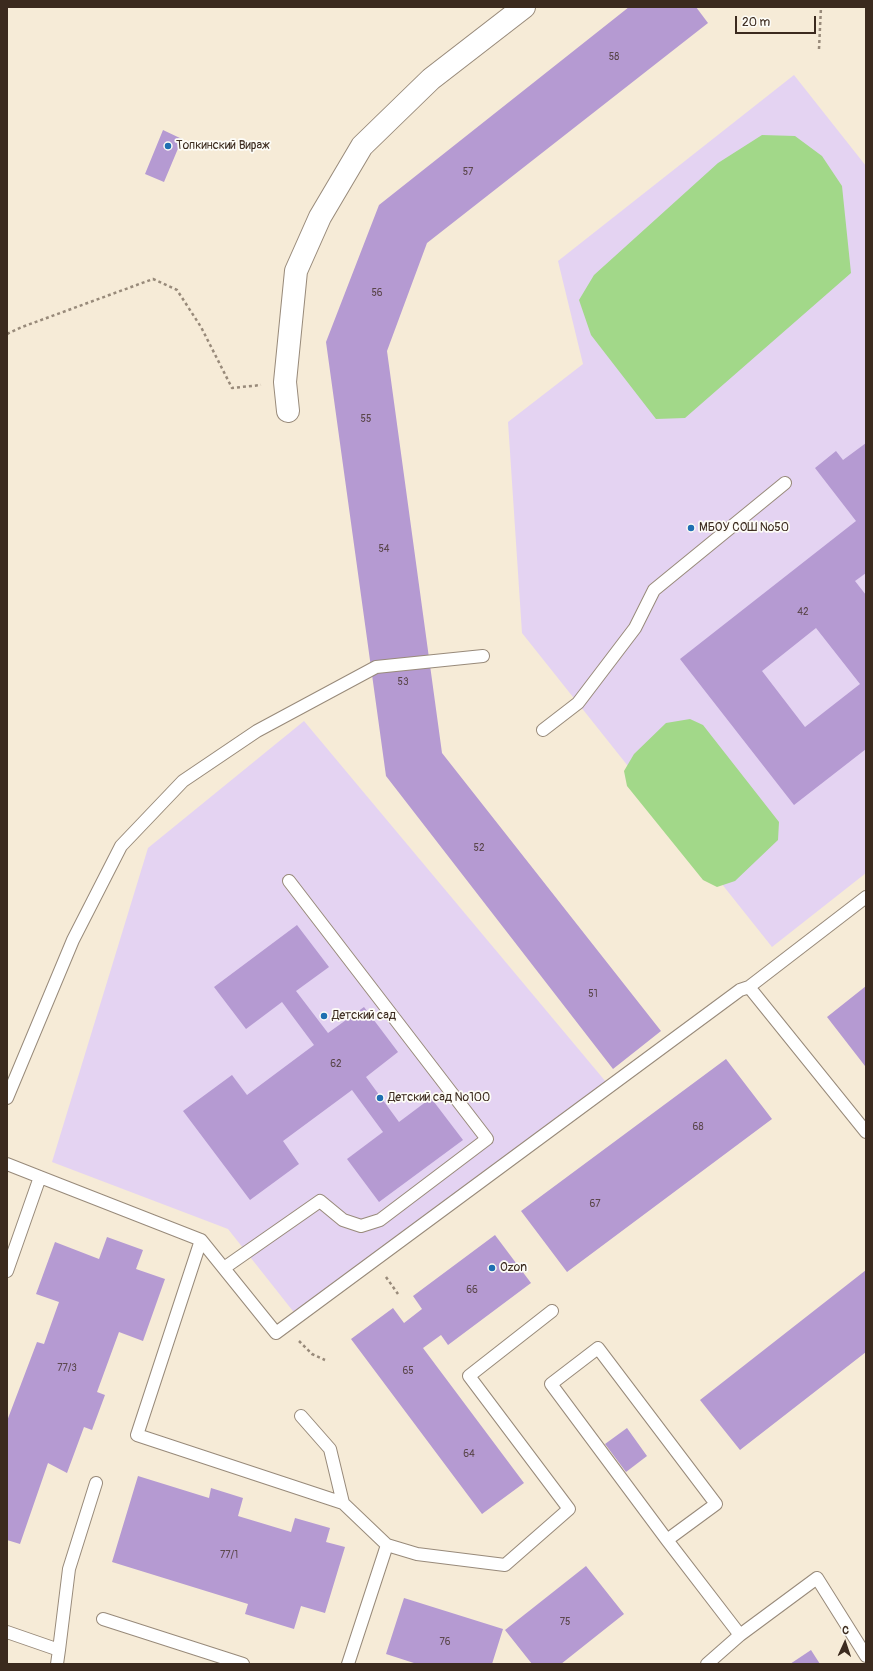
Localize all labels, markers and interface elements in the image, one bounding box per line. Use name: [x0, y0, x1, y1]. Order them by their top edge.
scale bar: [737, 8, 818, 34]
text: 20 m: [742, 15, 770, 30]
house number: 58: [609, 51, 619, 63]
place label: Топкинский Вираж: [176, 139, 270, 153]
marker: Топкинский Вираж: [163, 141, 173, 151]
house number: 57: [463, 166, 473, 178]
house number: 56: [371, 287, 383, 299]
house number: 55: [361, 413, 371, 425]
place label: МБОУ СОШ №50: [699, 521, 789, 535]
marker: МБОУ СОШ №50: [686, 523, 696, 533]
house number: 54: [378, 543, 390, 555]
house number: 42: [797, 606, 809, 618]
house number: 53: [398, 676, 408, 688]
house number: 52: [473, 842, 485, 854]
house number: 51: [588, 988, 598, 1000]
place label: Детский сад: [332, 1009, 396, 1023]
marker: Детский сад: [319, 1011, 329, 1021]
house number: 62: [330, 1058, 342, 1070]
place label: Детский сад №100: [388, 1091, 490, 1105]
marker: Детский сад №100: [375, 1093, 385, 1103]
house number: 68: [693, 1121, 703, 1133]
house number: 67: [589, 1198, 601, 1210]
place label: Ozon: [500, 1261, 527, 1275]
marker: Ozon: [487, 1263, 497, 1273]
house number: 66: [466, 1284, 478, 1296]
house number: 77/3: [57, 1362, 77, 1374]
house number: 65: [402, 1365, 414, 1377]
house number: 64: [463, 1448, 475, 1460]
house number: 77/1: [220, 1549, 238, 1561]
house number: 75: [560, 1616, 570, 1628]
north arrow: [825, 1623, 865, 1663]
text: С: [842, 1624, 849, 1637]
house number: 76: [439, 1636, 451, 1648]

